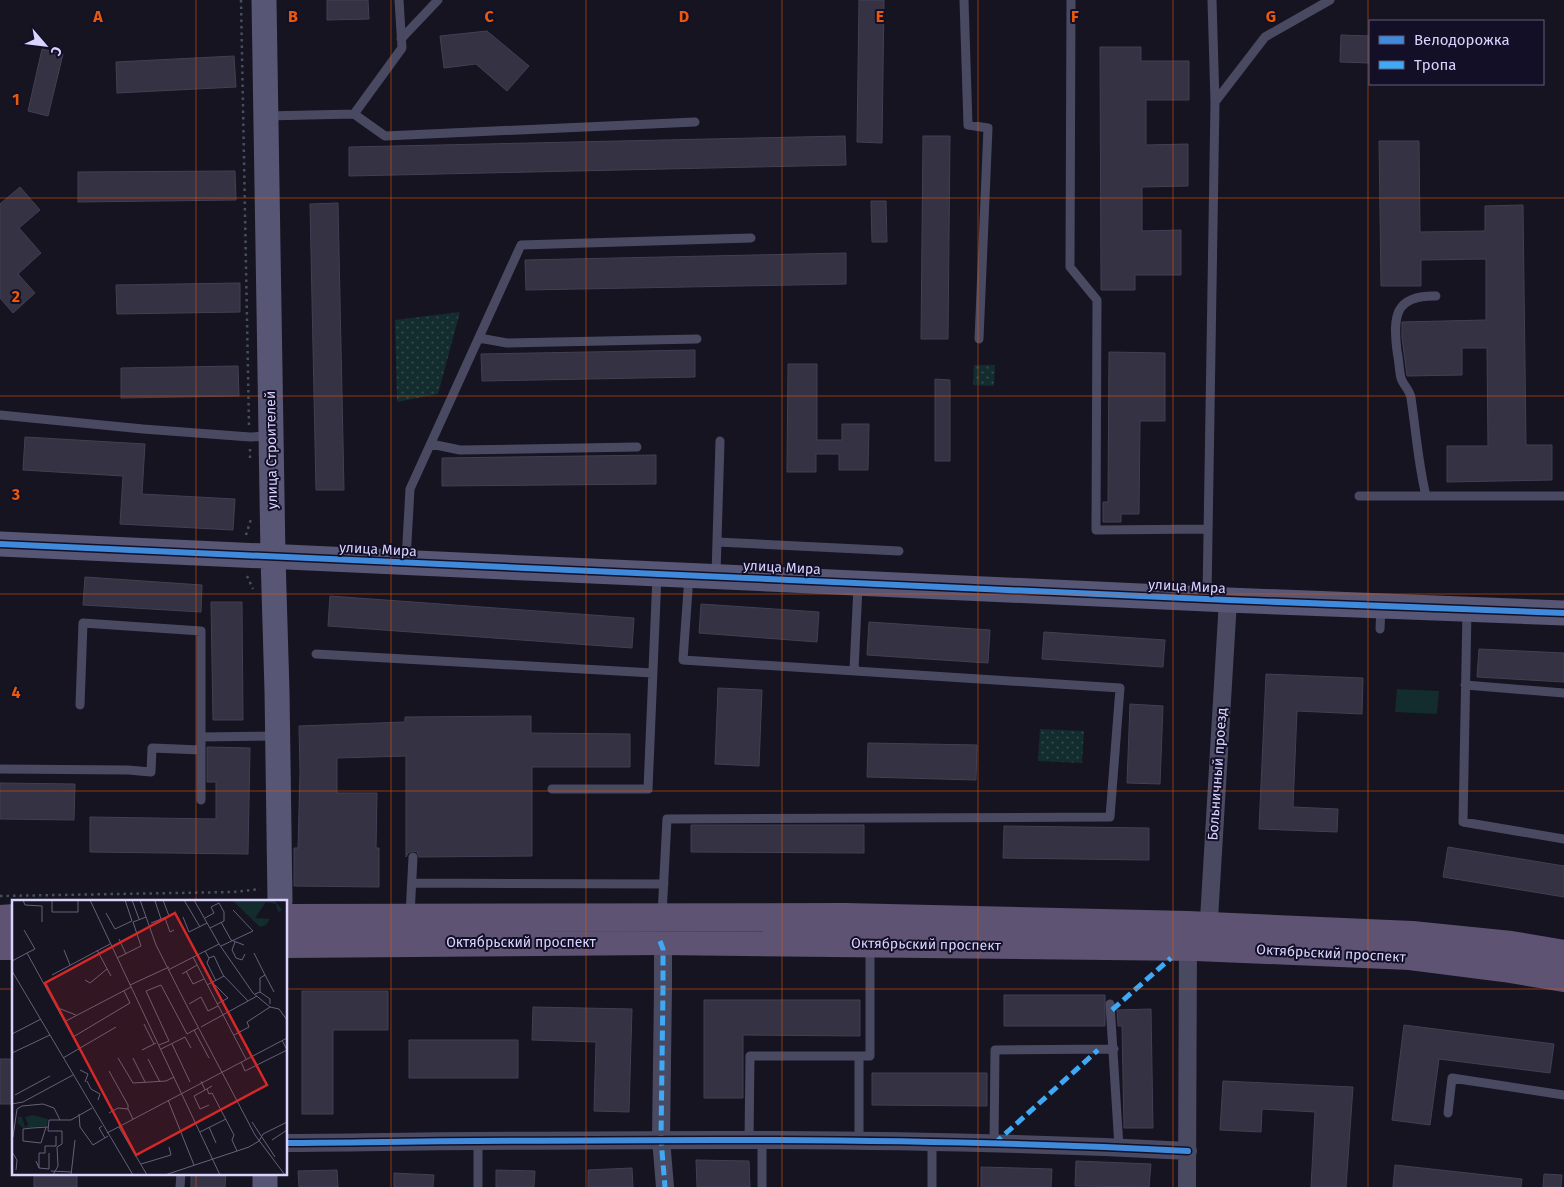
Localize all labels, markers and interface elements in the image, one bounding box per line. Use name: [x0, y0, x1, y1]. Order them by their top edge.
text: A: [92, 7, 103, 26]
text: B: [288, 7, 298, 26]
text: C: [484, 7, 494, 26]
text: D: [679, 7, 689, 26]
text: E: [876, 7, 884, 26]
text: F: [1071, 7, 1079, 26]
text: G: [1266, 7, 1276, 26]
north arrow: [20, 20, 70, 70]
legend: [1369, 20, 1544, 85]
text: Велодорожка: [1414, 31, 1510, 49]
text: С: [47, 43, 65, 58]
text: Тропа: [1414, 56, 1456, 74]
text: 1: [12, 90, 20, 109]
text: 2: [12, 287, 20, 306]
street label: улица Строителей: [262, 391, 281, 509]
text: 3: [11, 485, 20, 504]
street label: улица Мира: [339, 539, 417, 560]
street label: улица Мира: [743, 557, 821, 578]
street label: улица Мира: [1148, 576, 1226, 597]
text: 4: [11, 683, 21, 702]
street label: Больничный проезд: [1204, 707, 1231, 841]
inset map: [12, 900, 288, 1174]
street label: Октябрьский проспект: [446, 934, 597, 951]
street label: Октябрьский проспект: [851, 935, 1002, 954]
street label: Октябрьский проспект: [1256, 941, 1407, 966]

